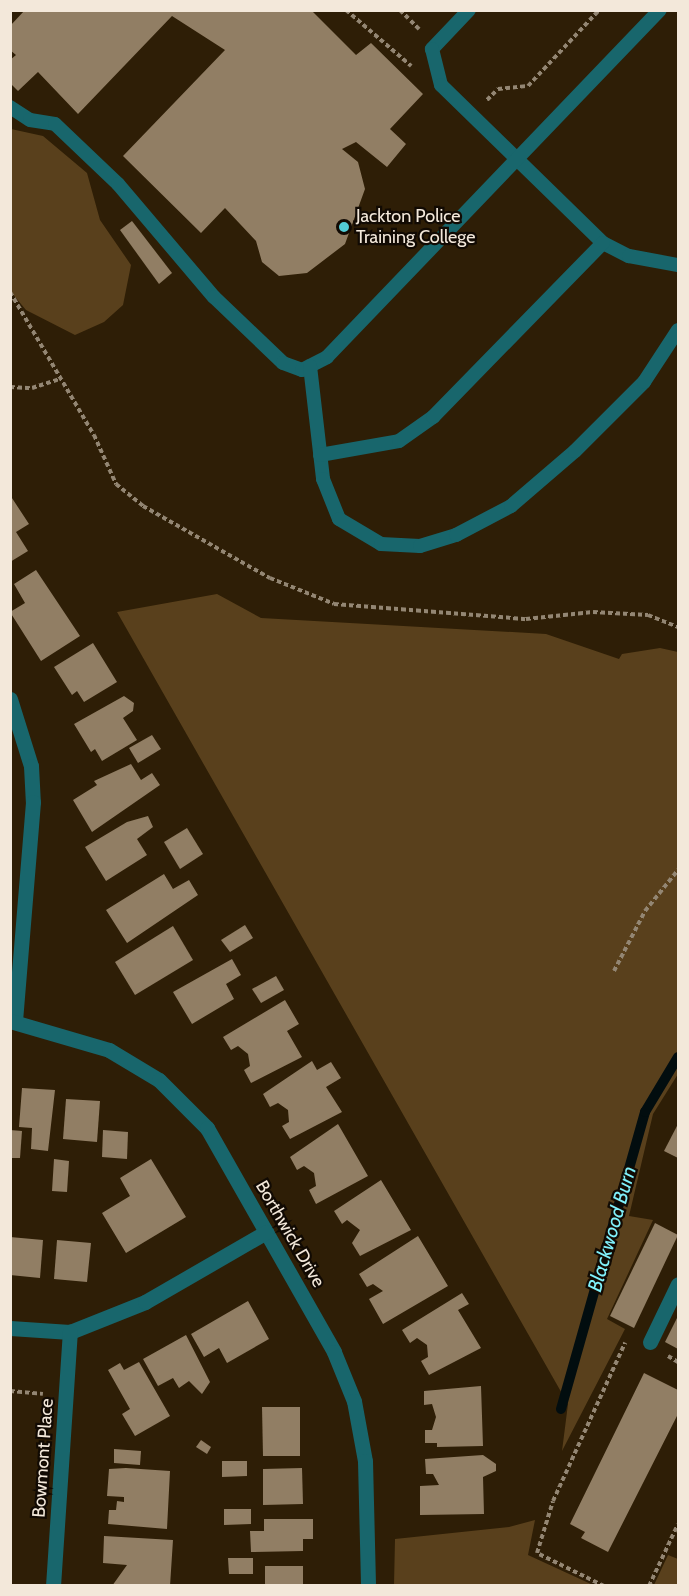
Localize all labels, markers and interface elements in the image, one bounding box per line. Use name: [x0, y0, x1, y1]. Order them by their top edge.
place label: Jackton Police Training College: [356, 206, 476, 248]
marker: Jackton Police Training College: [337, 220, 351, 234]
water label: Blackwood Burn: [583, 1164, 641, 1294]
street label: Borthwick Drive: [251, 1177, 329, 1291]
street label: Bowmont Place: [28, 1398, 58, 1518]

